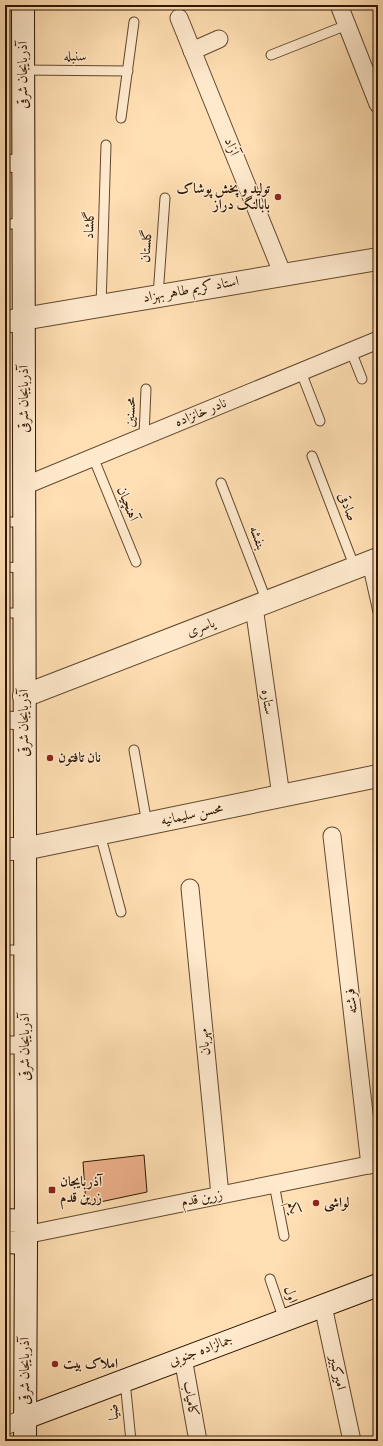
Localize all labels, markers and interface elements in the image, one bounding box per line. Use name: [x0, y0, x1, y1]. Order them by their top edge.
street label: آذربایجان شرقی: [14, 39, 33, 109]
street label: سنبله: [63, 47, 87, 67]
street label: آزاد: [219, 135, 244, 161]
place label: تولید و پخش پوشاک بابالنگ دراز: [176, 180, 270, 215]
marker: تولید و پخش پوشاک بابالنگ دراز: [273, 192, 283, 202]
street label: گلشاد: [80, 210, 100, 240]
street label: گلستان: [136, 229, 158, 263]
street label: استاد کریم طاهر بهزاد: [141, 272, 241, 310]
street label: آذربایجان شرقی: [15, 363, 34, 433]
street label: نادر خانزاده: [172, 394, 230, 432]
street label: محسنین: [121, 396, 141, 428]
street label: آهنچیان: [111, 484, 143, 526]
street label: صادقی: [333, 490, 361, 524]
street label: بنفشه: [244, 523, 270, 553]
street label: یاسری: [184, 613, 219, 642]
street label: آذربایجان شرقی: [15, 687, 34, 757]
street label: ستاره: [256, 688, 278, 716]
place label: نان تافتون: [58, 749, 101, 768]
marker: نان تافتون: [45, 753, 55, 763]
street label: محسن سلیمانیه: [159, 799, 225, 831]
street label: فرشته: [341, 987, 363, 1015]
street label: آذربایجان شرقی: [16, 1011, 35, 1081]
street label: مهربان: [194, 1028, 216, 1056]
place label: آذربایجان زرین قدم: [60, 1173, 104, 1210]
marker: آذربایجان زرین قدم: [47, 1185, 57, 1195]
street label: زرین قدم: [180, 1186, 225, 1214]
place label: لواشی: [324, 1194, 349, 1213]
marker: لواشی: [311, 1198, 321, 1208]
street label: یکم: [280, 1200, 304, 1218]
street label: اول: [278, 1284, 302, 1306]
street label: جمالزاده جنوبی: [166, 1331, 236, 1371]
street label: آذربایجان شرقی: [16, 1335, 35, 1405]
street label: امیرکبیر: [324, 1352, 350, 1392]
place label: املاک بیت: [63, 1355, 118, 1374]
marker: املاک بیت: [50, 1359, 60, 1369]
street label: کامیاب: [178, 1380, 202, 1418]
street label: ضیا: [104, 1403, 124, 1421]

